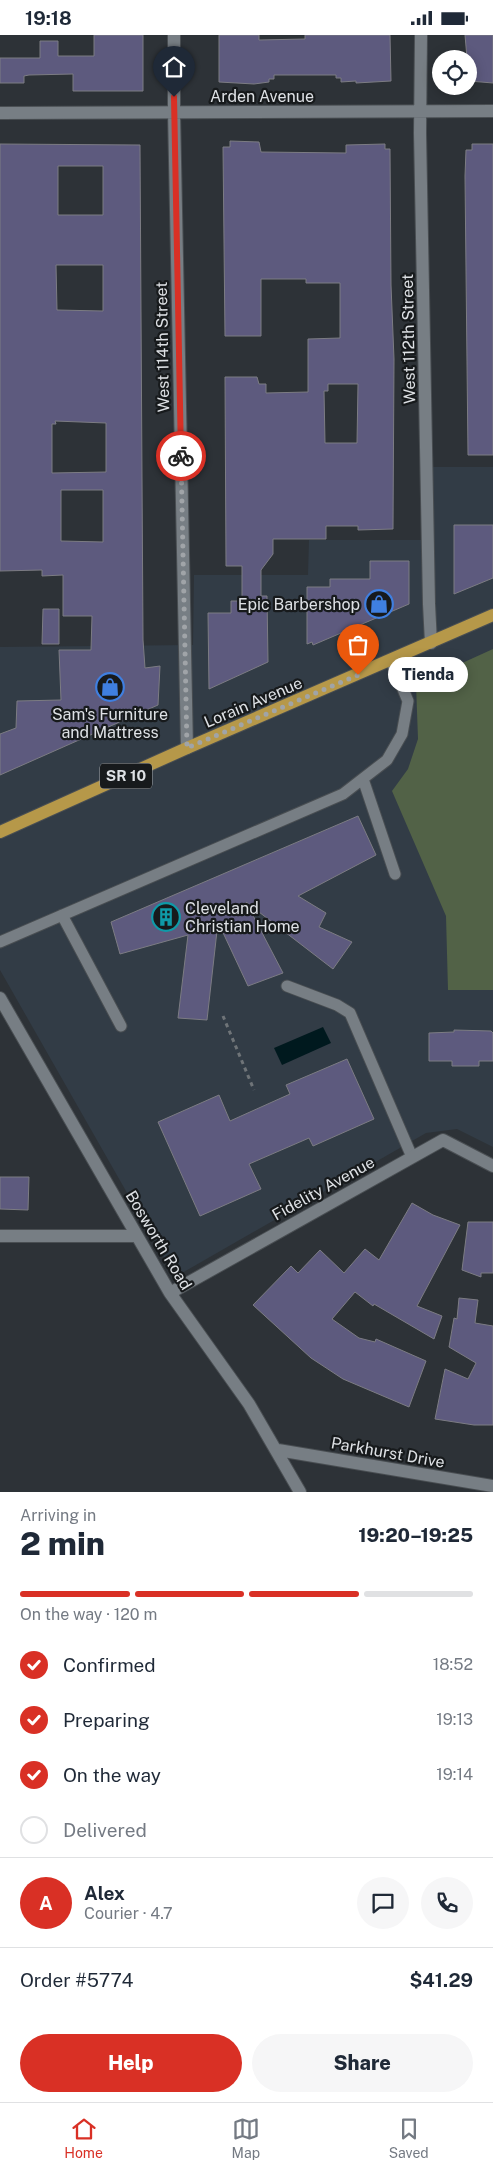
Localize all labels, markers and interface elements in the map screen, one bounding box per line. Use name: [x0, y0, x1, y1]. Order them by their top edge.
text: 19:18: [25, 7, 72, 29]
pin: [153, 46, 195, 97]
map controls: [432, 50, 477, 95]
button: locate: [432, 50, 477, 95]
icon: home: [160, 53, 188, 81]
street label: Arden Avenue: [210, 87, 314, 106]
street label: West 112th Street: [398, 274, 419, 404]
street label: West 114th Street: [152, 281, 173, 413]
courier: [156, 431, 206, 481]
icon: bike: [167, 442, 195, 470]
shop icon: Epic Barbershop: [364, 589, 394, 619]
place label: Epic Barbershop: [238, 595, 360, 614]
pin: [337, 624, 379, 675]
icon: bag: [344, 631, 372, 659]
callout: Tienda: [388, 657, 468, 693]
text: Tienda: [402, 665, 454, 684]
shop icon: Sam's Furniture and Mattress: [95, 672, 125, 702]
street label: Lorain Avenue: [201, 673, 305, 732]
place label: Sam's Furniture and Mattress: [52, 705, 168, 742]
road number: SR 10: [100, 763, 152, 789]
place label: Cleveland Christian Home: [185, 899, 300, 936]
building icon: Cleveland Christian Home: [151, 902, 181, 932]
street label: Fidelity Avenue: [269, 1152, 378, 1224]
street label: Bosworth Road: [121, 1187, 196, 1293]
street label: Parkhurst Drive: [330, 1433, 446, 1472]
text: Arriving in: [20, 1506, 96, 1525]
text: 19:20–19:25: [358, 1524, 473, 1546]
text: 2 min: [20, 1525, 105, 1562]
text: On the way · 120 m: [20, 1605, 157, 1624]
icon: check: [20, 1651, 48, 1679]
text: Confirmed: [63, 1654, 156, 1676]
text: 18:52: [433, 1655, 473, 1674]
icon: check: [20, 1706, 48, 1734]
text: Preparing: [63, 1709, 150, 1731]
text: 19:13: [436, 1710, 473, 1729]
icon: check: [20, 1761, 48, 1789]
text: On the way: [63, 1764, 161, 1786]
text: 19:14: [436, 1765, 473, 1784]
text: Delivered: [63, 1819, 147, 1841]
button: chat: [357, 1877, 409, 1929]
button: phone: [421, 1877, 473, 1929]
text: Alex: [84, 1882, 125, 1904]
text: A: [39, 1892, 53, 1914]
text: Courier · 4.7: [84, 1904, 173, 1923]
text: Order #5774: [20, 1969, 133, 1991]
text: $41.29: [409, 1969, 473, 1991]
button: Help: [20, 2034, 242, 2092]
button: Share: [252, 2034, 473, 2092]
tab: Home: [64, 2115, 103, 2161]
tab: Map: [232, 2115, 260, 2161]
tab: Saved: [389, 2115, 429, 2161]

